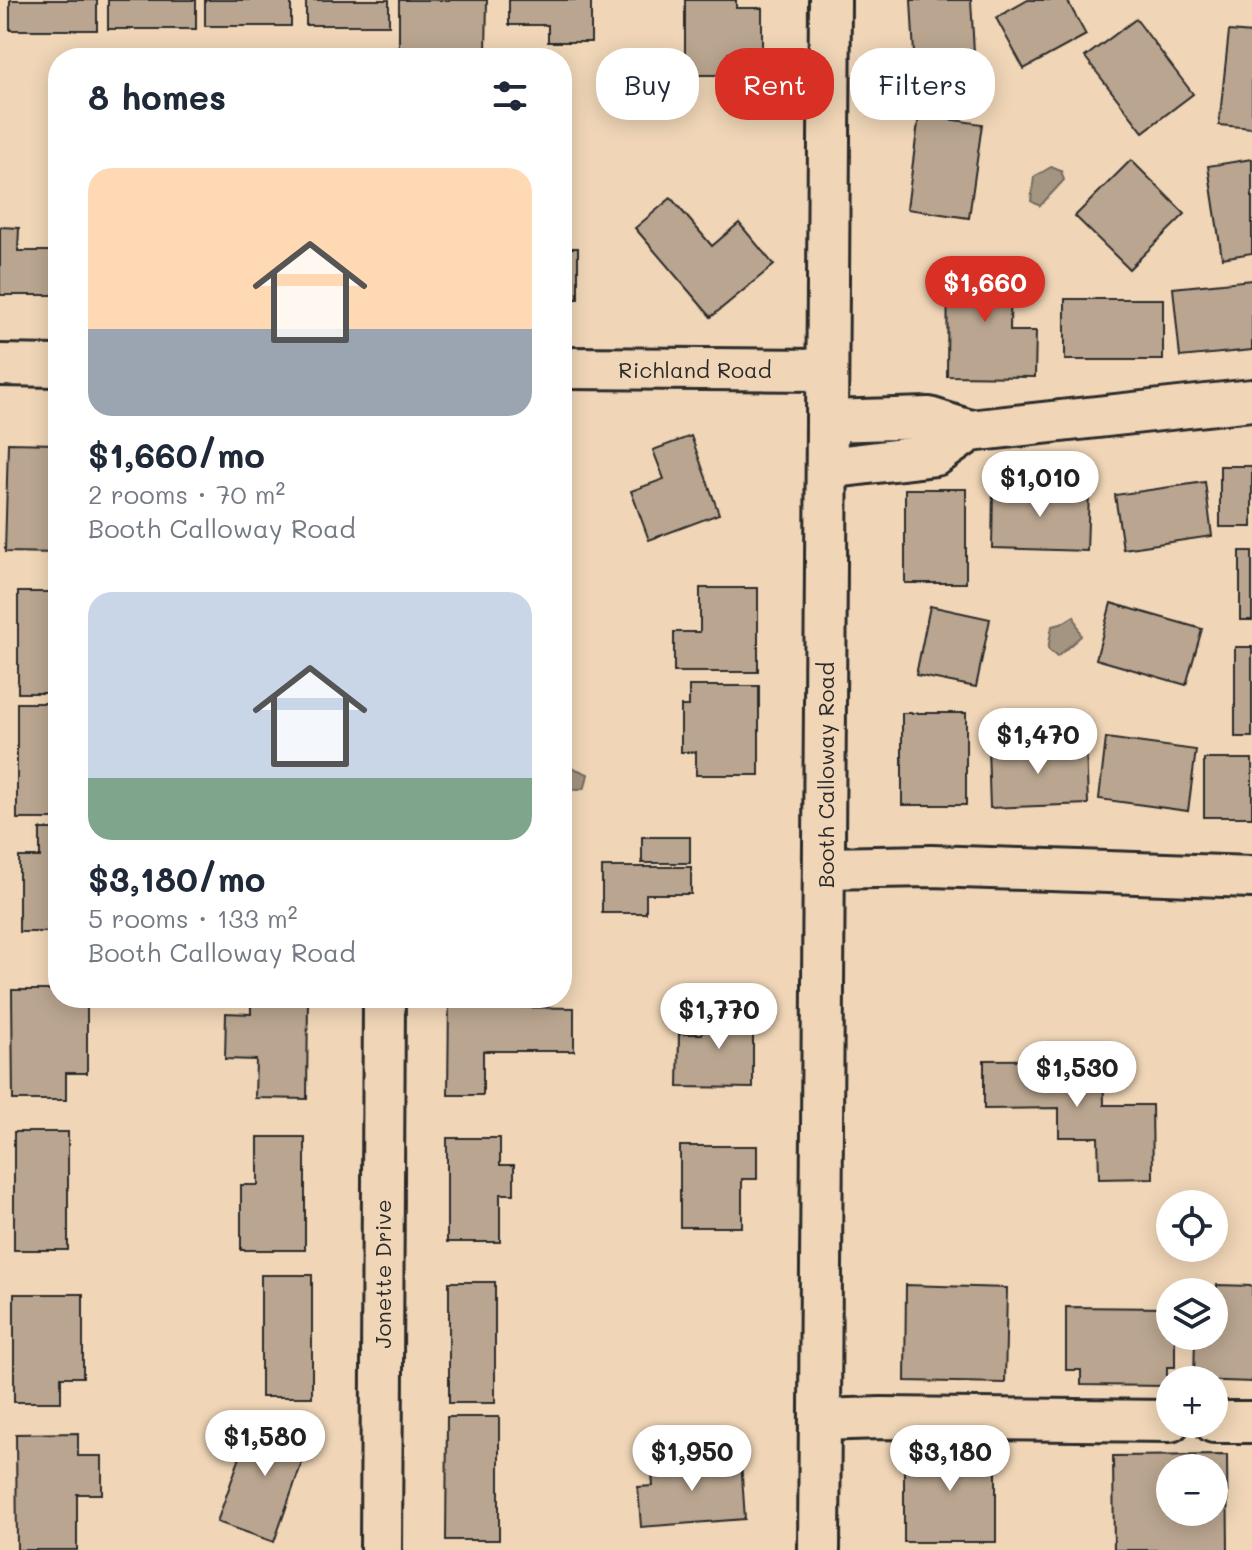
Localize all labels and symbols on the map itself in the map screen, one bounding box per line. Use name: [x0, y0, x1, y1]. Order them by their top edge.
pin: $1,660: [920, 256, 1050, 324]
street label: Richland Road: [618, 355, 772, 384]
pin: $1,010: [975, 451, 1105, 519]
street label: Booth Calloway Road: [811, 662, 840, 888]
pin: $1,470: [973, 708, 1103, 776]
pin: $1,770: [654, 983, 784, 1051]
pin: $1,530: [1012, 1041, 1142, 1109]
street label: Jonette Drive: [368, 1199, 397, 1349]
pin: $1,580: [200, 1410, 330, 1478]
pin: $1,950: [627, 1425, 757, 1493]
pin: $3,180: [885, 1425, 1015, 1493]

